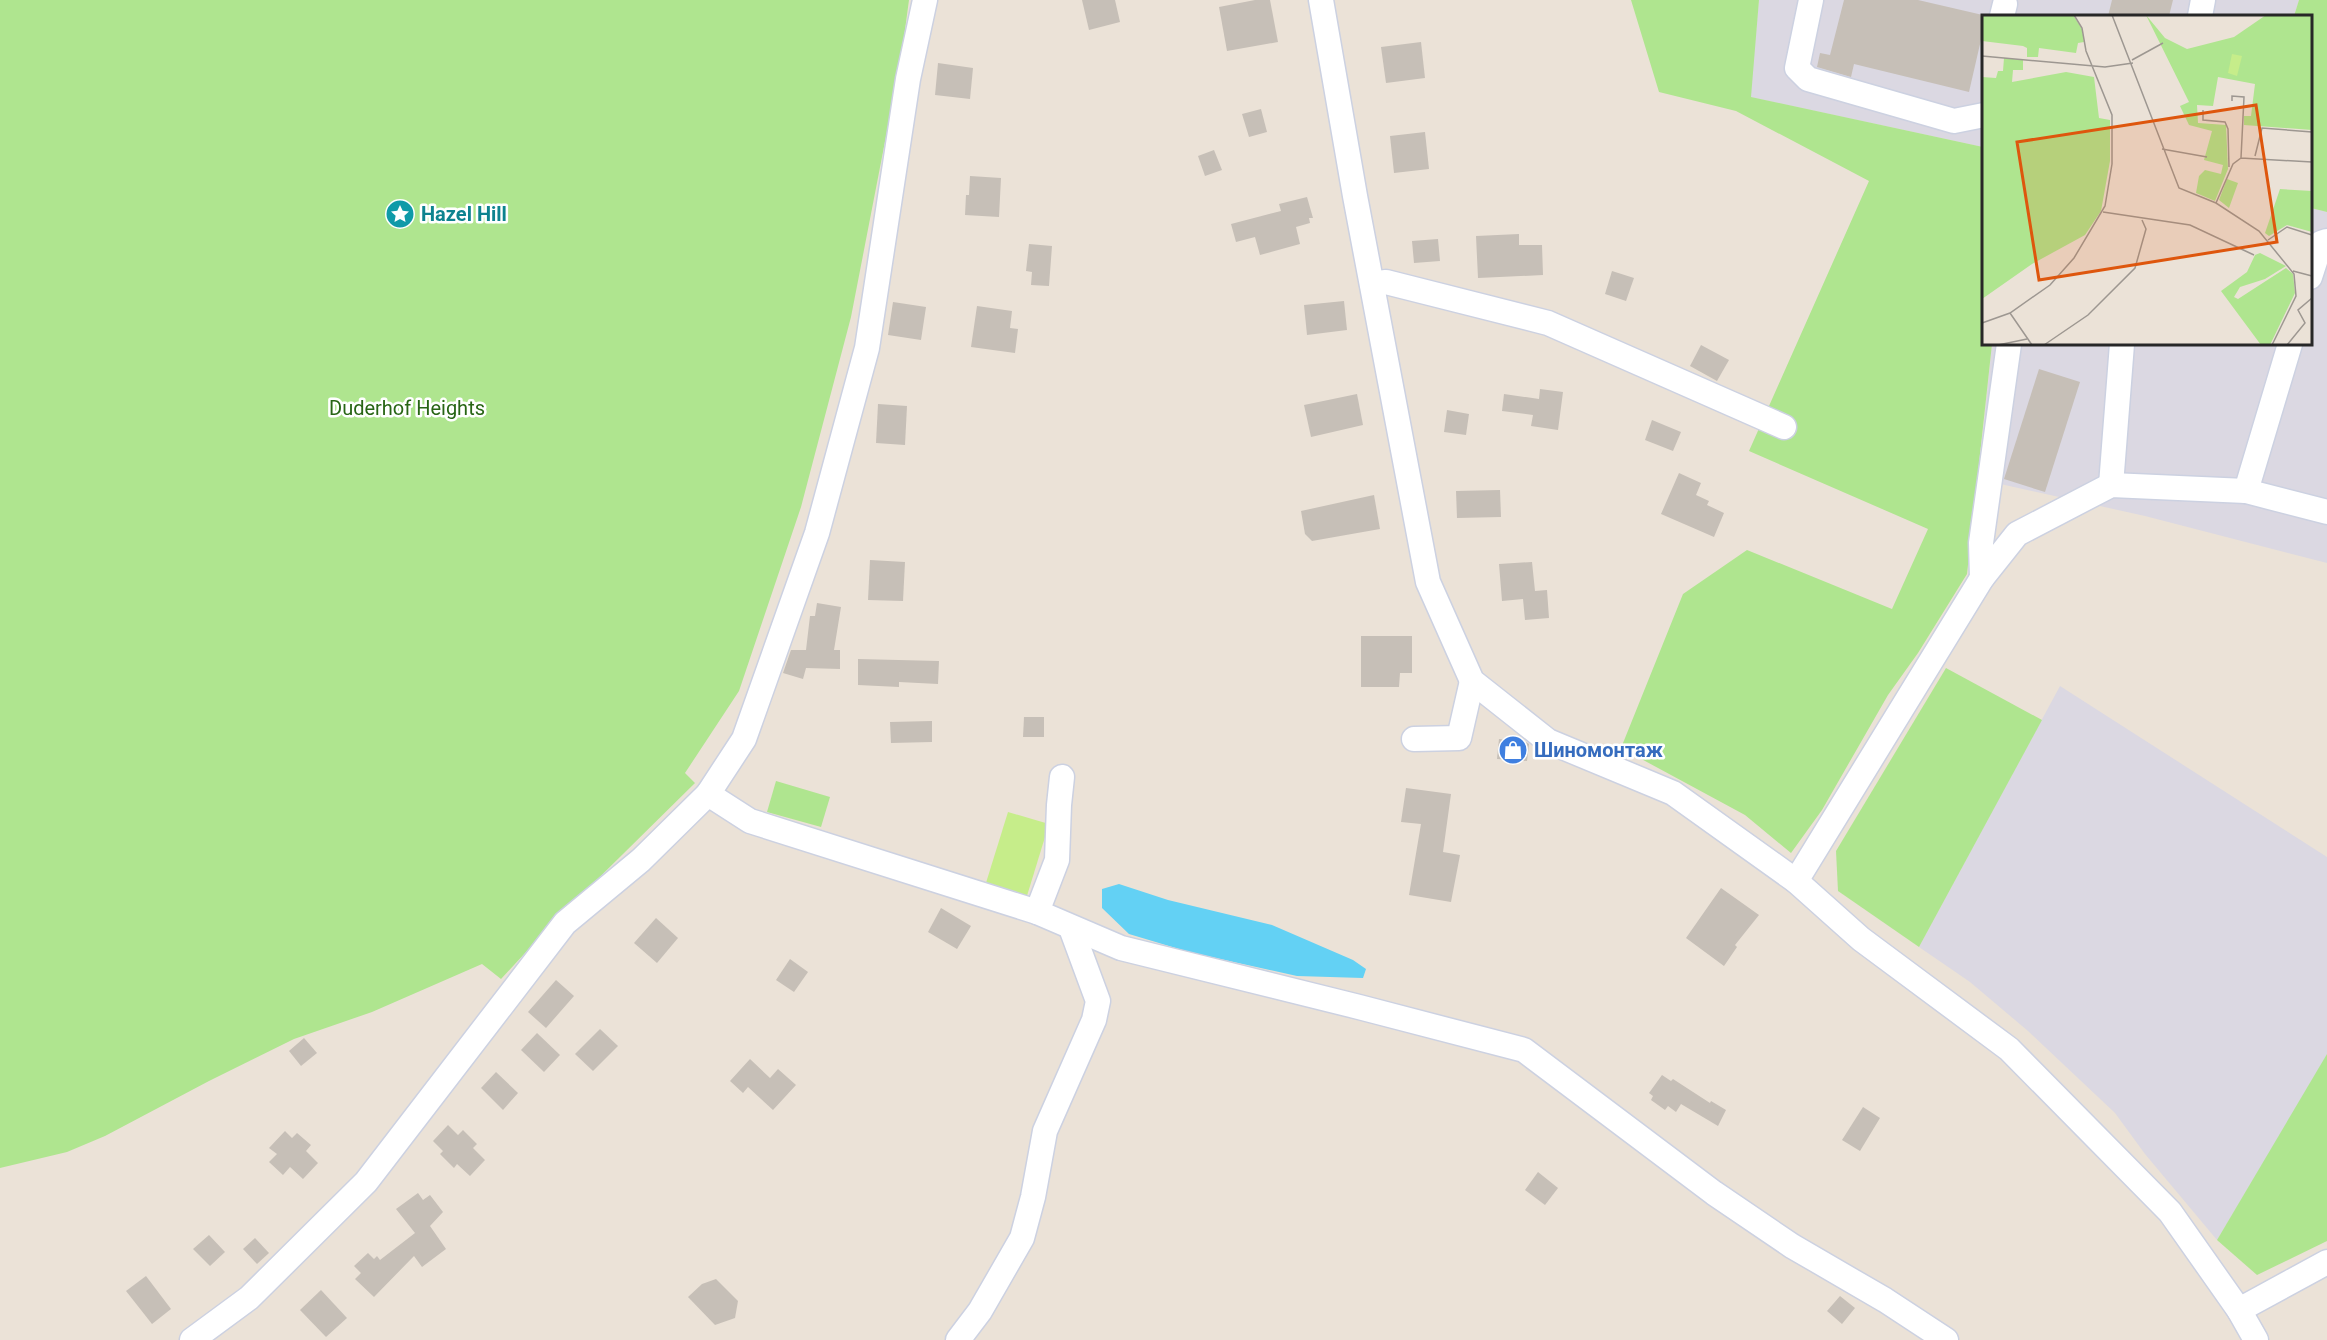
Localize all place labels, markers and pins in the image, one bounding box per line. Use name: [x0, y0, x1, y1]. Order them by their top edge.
place icon: Hazel Hill: [384, 198, 416, 230]
place label: Hazel Hill: [421, 202, 507, 226]
shop icon: Шиномонтаж: [1497, 734, 1529, 766]
place label: Шиномонтаж: [1534, 738, 1663, 762]

